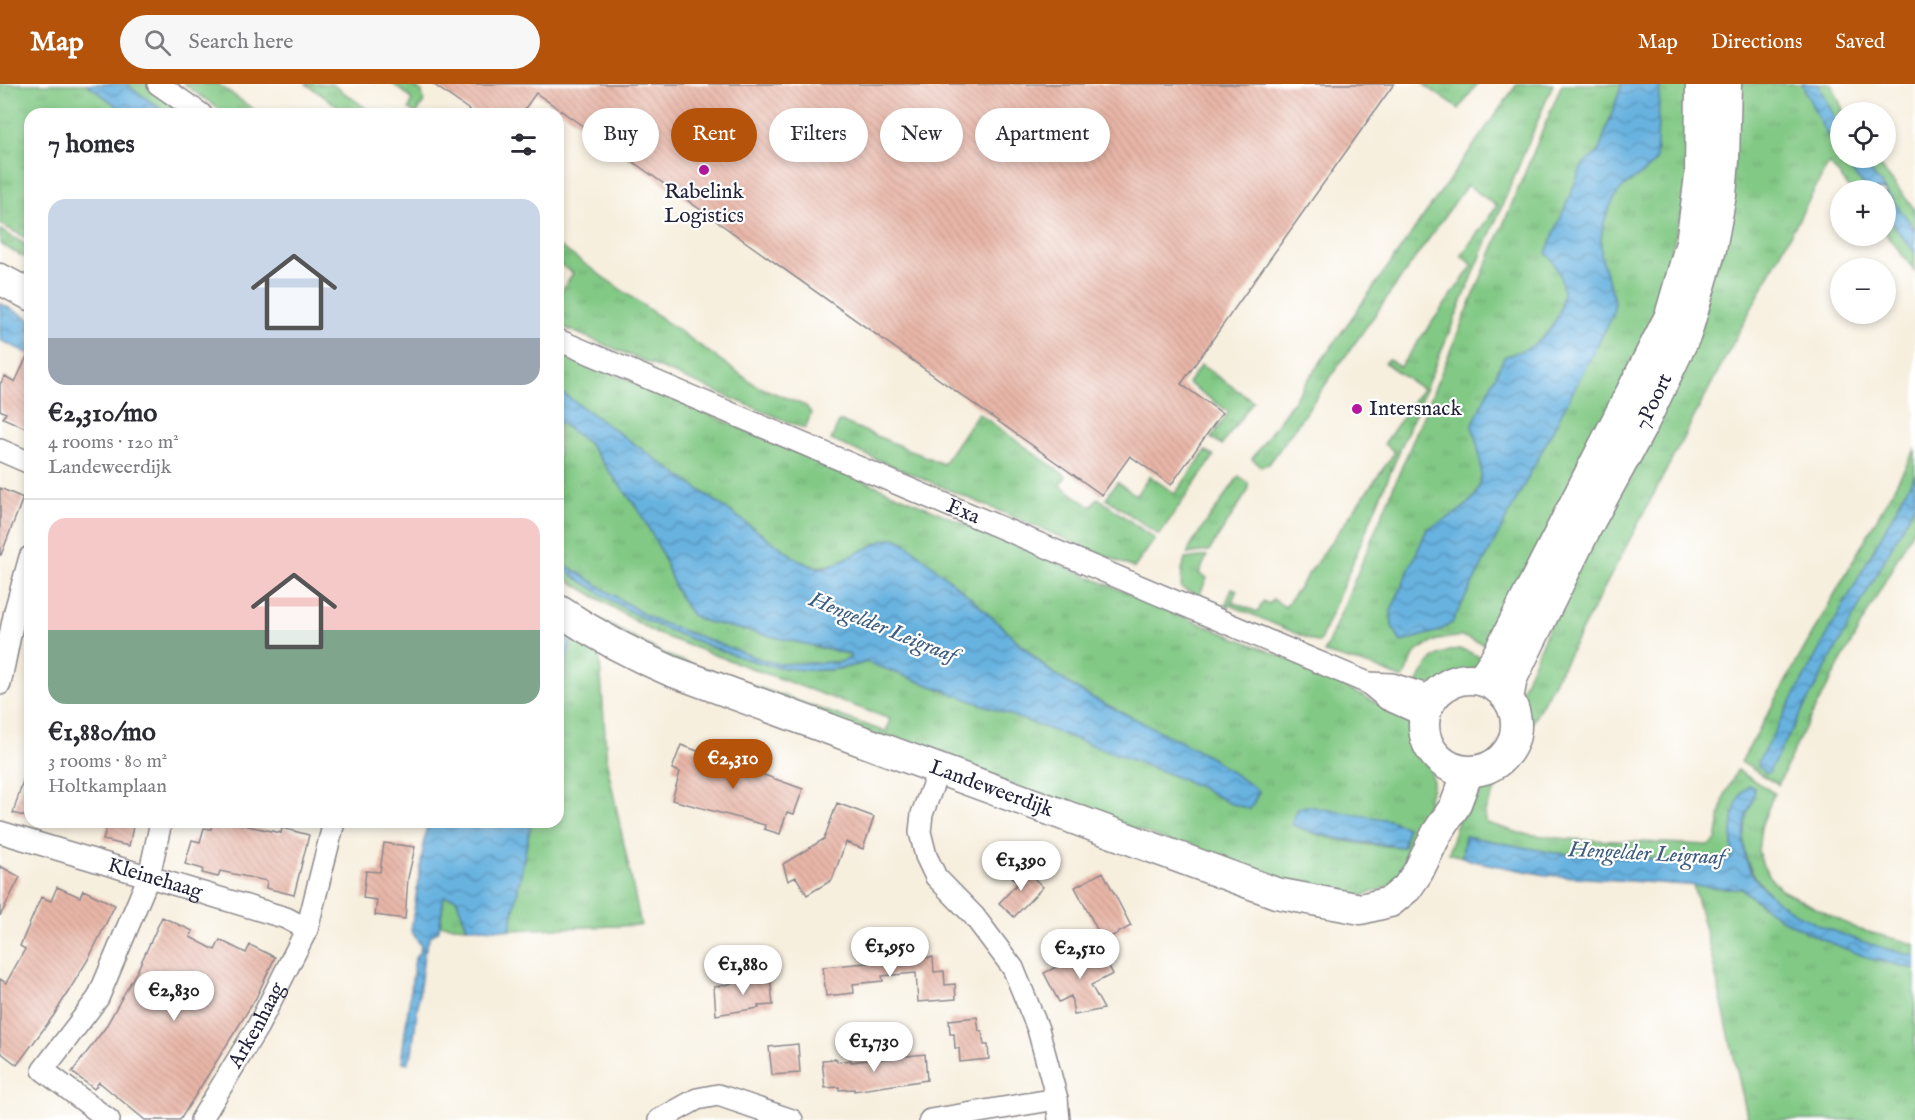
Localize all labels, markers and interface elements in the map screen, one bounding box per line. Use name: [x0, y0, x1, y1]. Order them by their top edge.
search box: [120, 15, 540, 69]
text: Map: [30, 25, 84, 60]
icon: search: [141, 26, 174, 59]
text: Search here: [189, 28, 293, 56]
text: Map: [1638, 29, 1678, 56]
text: Directions: [1711, 29, 1802, 56]
text: Saved: [1835, 29, 1885, 56]
map controls: [1830, 102, 1896, 324]
button: locate: [1830, 102, 1896, 168]
chip: Buy: [582, 108, 659, 162]
chip: Rent: [671, 108, 757, 162]
chip: Filters: [769, 108, 868, 162]
chip: New: [880, 108, 963, 162]
chip: Apartment: [975, 108, 1110, 162]
text: 7 homes: [48, 128, 135, 161]
icon: filters: [507, 128, 540, 161]
marker: Rabelink Logistics: [697, 163, 711, 177]
place label: Rabelink Logistics: [664, 179, 745, 230]
button: +: [1830, 180, 1896, 246]
icon: home: [240, 238, 348, 346]
button: −: [1830, 258, 1896, 324]
street label: 7Poort: [1629, 369, 1679, 434]
place label: Intersnack: [1369, 396, 1462, 423]
text: €2,310/mo: [48, 397, 157, 430]
marker: Intersnack: [1350, 402, 1364, 416]
text: 4 rooms · 120 m²: [48, 430, 179, 455]
text: Landeweerdijk: [48, 455, 172, 480]
street label: Exa: [942, 493, 985, 531]
icon: home: [240, 557, 348, 665]
water label: Hengelder Leigraaf: [804, 585, 966, 672]
text: €1,880/mo: [48, 716, 156, 749]
pin: €2,310: [684, 739, 782, 790]
text: €2,310: [707, 746, 759, 771]
text: 3 rooms · 80 m²: [48, 749, 167, 774]
street label: Landeweerdijk: [926, 754, 1058, 824]
text: Holtkamplaan: [48, 774, 167, 799]
water label: Hengelder Leigraaf: [1567, 836, 1731, 872]
pin: €1,390: [972, 841, 1070, 892]
text: €1,390: [996, 848, 1046, 873]
street label: Kleinehaag: [104, 852, 206, 906]
pin: €1,950: [841, 927, 939, 978]
pin: €2,510: [1031, 929, 1129, 980]
text: €1,950: [865, 934, 915, 959]
text: €2,510: [1055, 936, 1105, 961]
pin: €1,880: [694, 945, 792, 996]
text: €1,880: [718, 952, 768, 977]
pin: €2,830: [125, 971, 223, 1022]
street label: Arkenhaag: [221, 977, 292, 1074]
text: €2,830: [148, 978, 200, 1003]
pin: €1,730: [825, 1022, 923, 1073]
text: €1,730: [849, 1029, 899, 1054]

